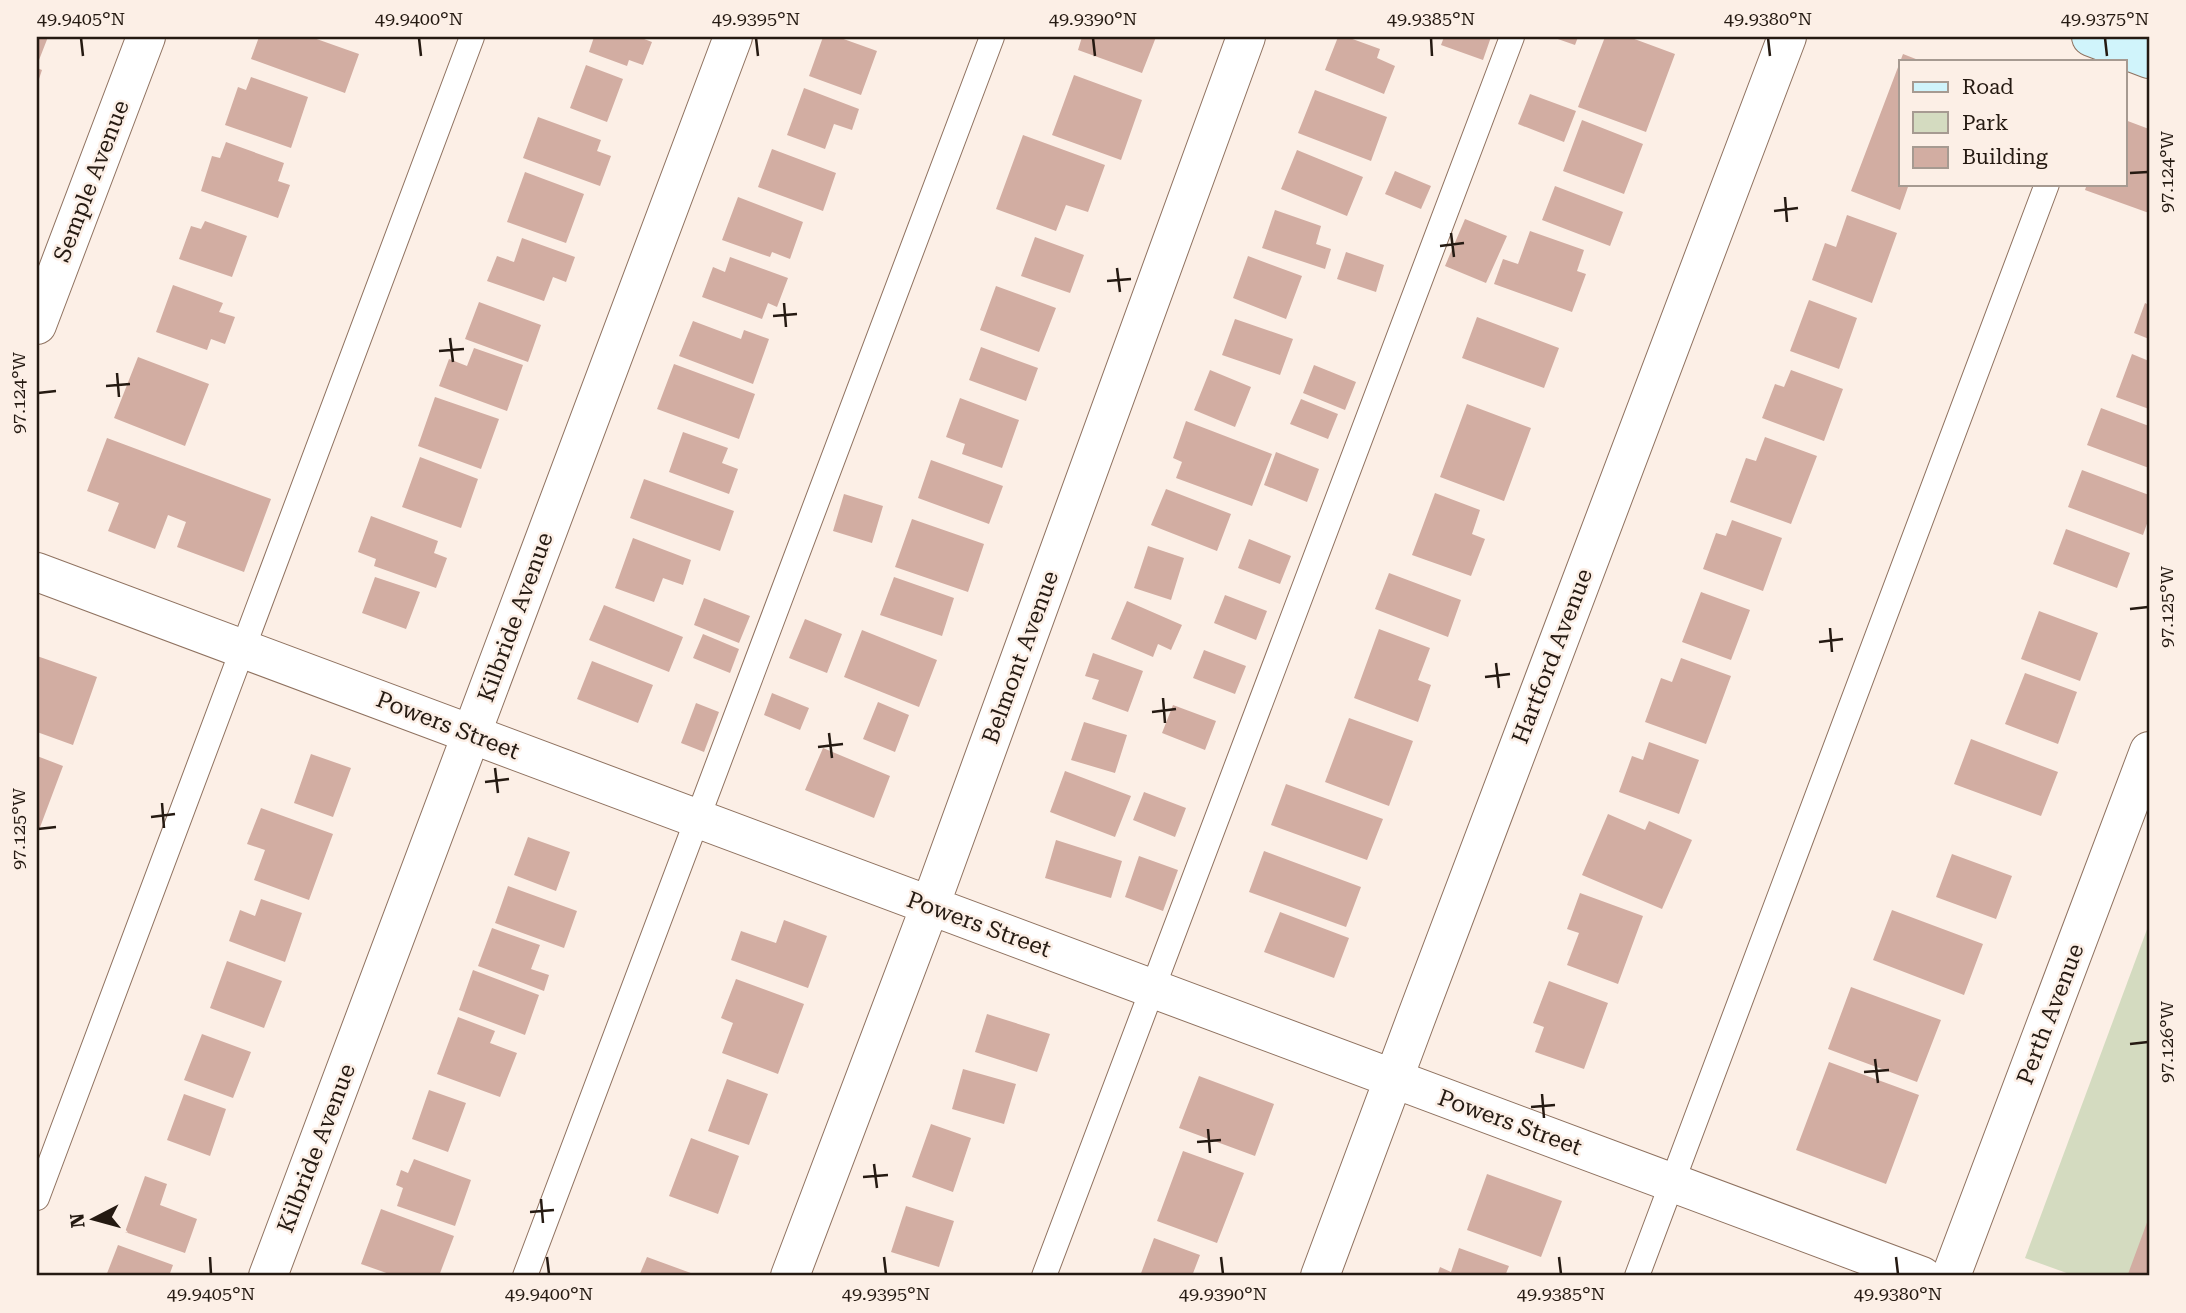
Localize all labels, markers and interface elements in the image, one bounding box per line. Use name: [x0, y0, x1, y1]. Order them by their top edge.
text: 49.9405°N: [37, 8, 125, 29]
text: 49.9400°N: [375, 8, 463, 29]
text: 49.9395°N: [712, 8, 800, 29]
text: 49.9390°N: [1049, 8, 1137, 29]
text: 49.9385°N: [1387, 8, 1475, 29]
text: 49.9380°N: [1724, 8, 1812, 29]
text: 49.9375°N: [2061, 8, 2149, 29]
legend: [1899, 60, 2126, 186]
text: Road: [1962, 75, 2014, 99]
street label: Semple Avenue: [48, 96, 135, 266]
text: Park: [1962, 111, 2008, 135]
text: 97.124°W: [2156, 130, 2177, 213]
text: Building: [1962, 145, 2048, 169]
text: 97.124°W: [8, 351, 29, 434]
street label: Kilbride Avenue: [472, 529, 559, 706]
street label: Hartford Avenue: [1507, 565, 1598, 747]
text: 97.125°W: [2156, 565, 2177, 648]
street label: Belmont Avenue: [977, 567, 1064, 747]
street label: Powers Street: [372, 686, 524, 765]
text: 97.125°W: [8, 787, 29, 870]
street label: Powers Street: [903, 886, 1055, 963]
street label: Perth Avenue: [2011, 940, 2090, 1088]
text: 97.126°W: [2156, 1000, 2177, 1083]
street label: Kilbride Avenue: [272, 1060, 361, 1236]
street label: Powers Street: [1434, 1084, 1586, 1161]
north arrow: [60, 1184, 130, 1254]
text: N: [65, 1212, 90, 1229]
text: 49.9405°N: [167, 1283, 255, 1304]
text: 49.9400°N: [505, 1283, 593, 1304]
text: 49.9395°N: [842, 1283, 930, 1304]
text: 49.9390°N: [1179, 1283, 1267, 1304]
text: 49.9385°N: [1517, 1283, 1605, 1304]
text: 49.9380°N: [1854, 1283, 1942, 1304]

